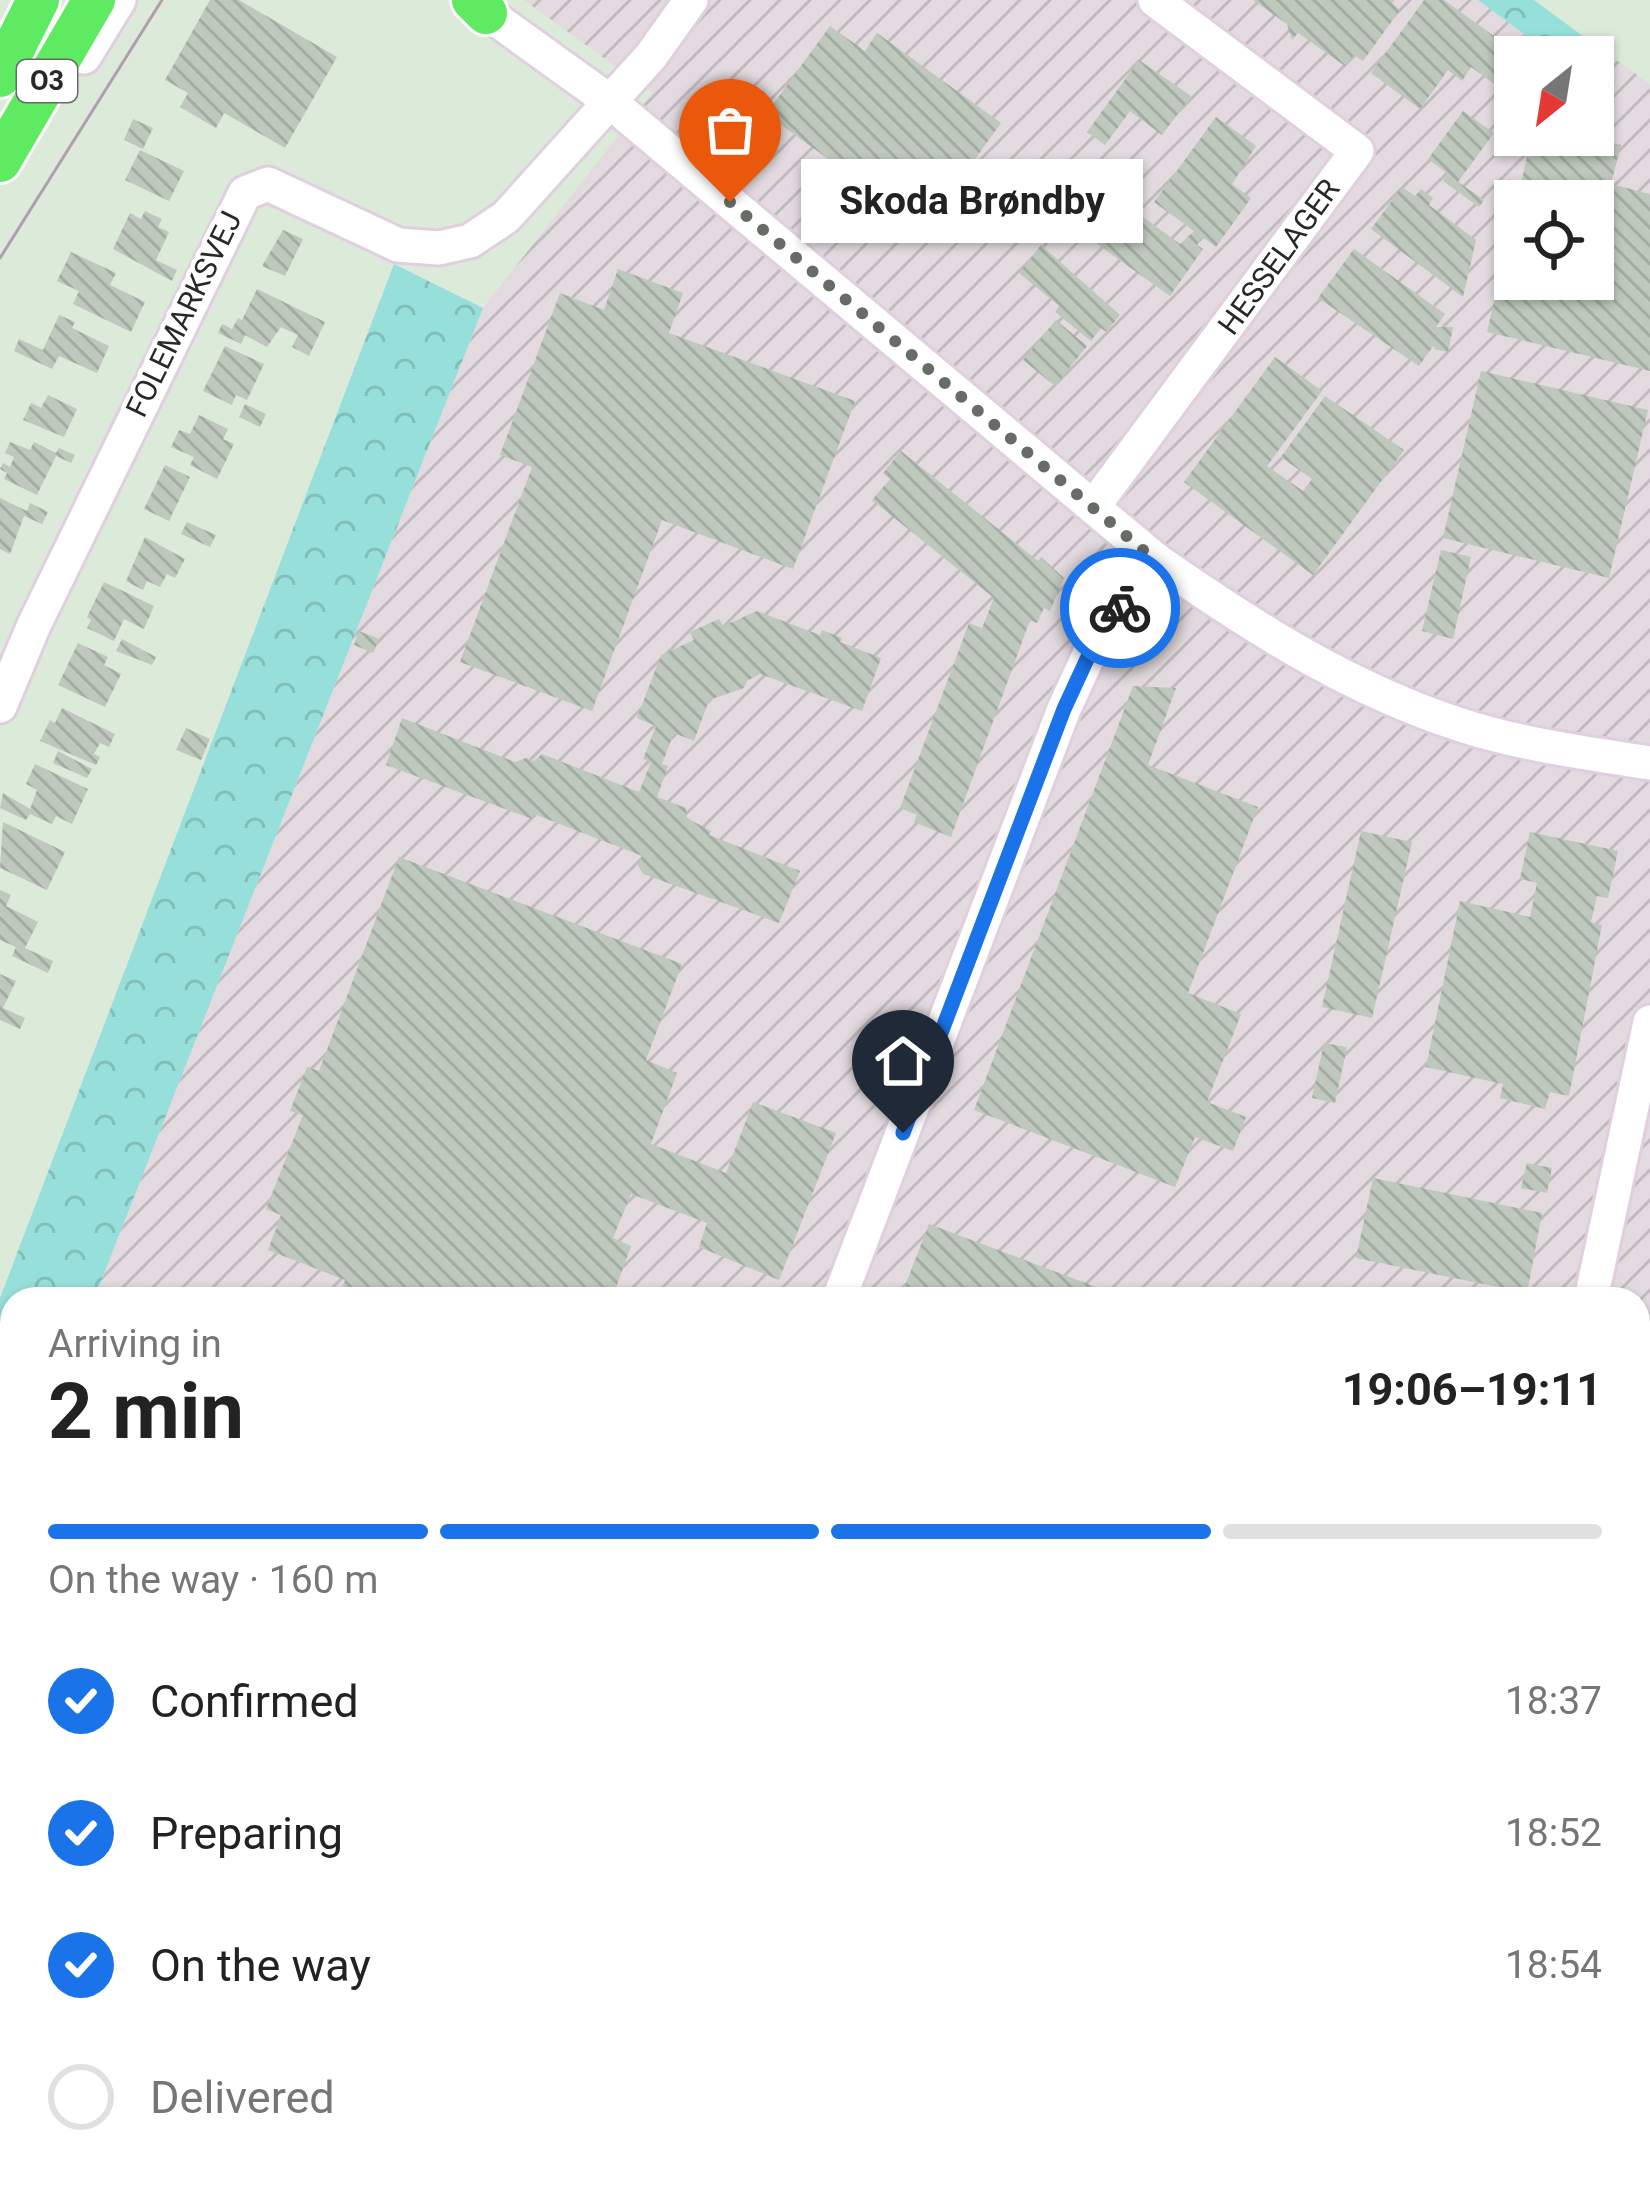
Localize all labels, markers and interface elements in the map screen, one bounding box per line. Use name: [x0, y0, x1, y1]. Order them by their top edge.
north arrow: [1494, 36, 1614, 156]
map controls: [1494, 36, 1614, 300]
road number: O3: [17, 60, 77, 102]
pin: [679, 79, 781, 202]
icon: bag: [697, 97, 763, 163]
callout: Skoda Brøndby: [802, 160, 1144, 244]
street label: HESSELAGER: [1211, 172, 1347, 341]
text: Skoda Brøndby: [839, 178, 1105, 224]
button: locate: [1494, 180, 1614, 300]
street label: FOLEMARKSVEJ: [119, 205, 248, 422]
courier: [1060, 548, 1180, 668]
icon: bike: [1087, 575, 1153, 641]
pin: [852, 1010, 954, 1133]
icon: home: [870, 1028, 936, 1094]
text: Arriving in: [48, 1321, 222, 1367]
text: 19:06–19:11: [1342, 1363, 1602, 1416]
text: 2 min: [48, 1366, 244, 1457]
text: On the way · 160 m: [48, 1557, 379, 1603]
icon: check: [48, 1668, 114, 1734]
text: Confirmed: [150, 1675, 359, 1728]
text: 18:37: [1505, 1678, 1602, 1724]
icon: check: [48, 1800, 114, 1866]
text: Preparing: [150, 1807, 343, 1860]
text: 18:52: [1505, 1810, 1602, 1856]
icon: check: [48, 1932, 114, 1998]
text: On the way: [150, 1939, 371, 1992]
text: 18:54: [1505, 1942, 1602, 1988]
text: Delivered: [150, 2071, 335, 2124]

